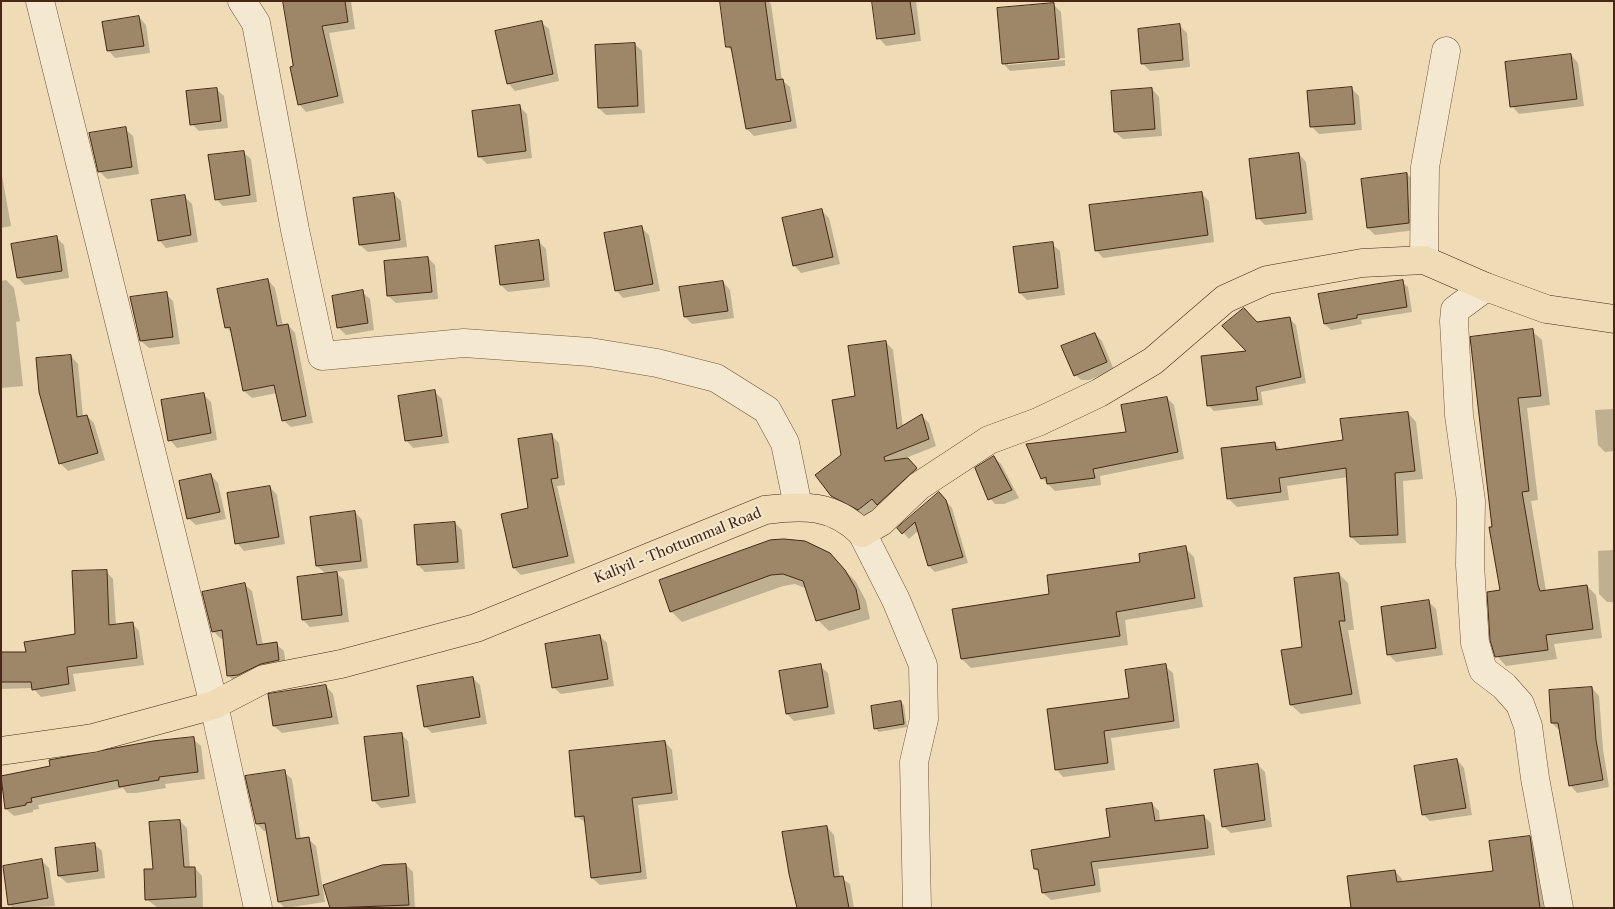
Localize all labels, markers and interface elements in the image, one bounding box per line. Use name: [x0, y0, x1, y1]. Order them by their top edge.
street label: Kaliyil - Thottummal Road: [592, 505, 764, 587]

